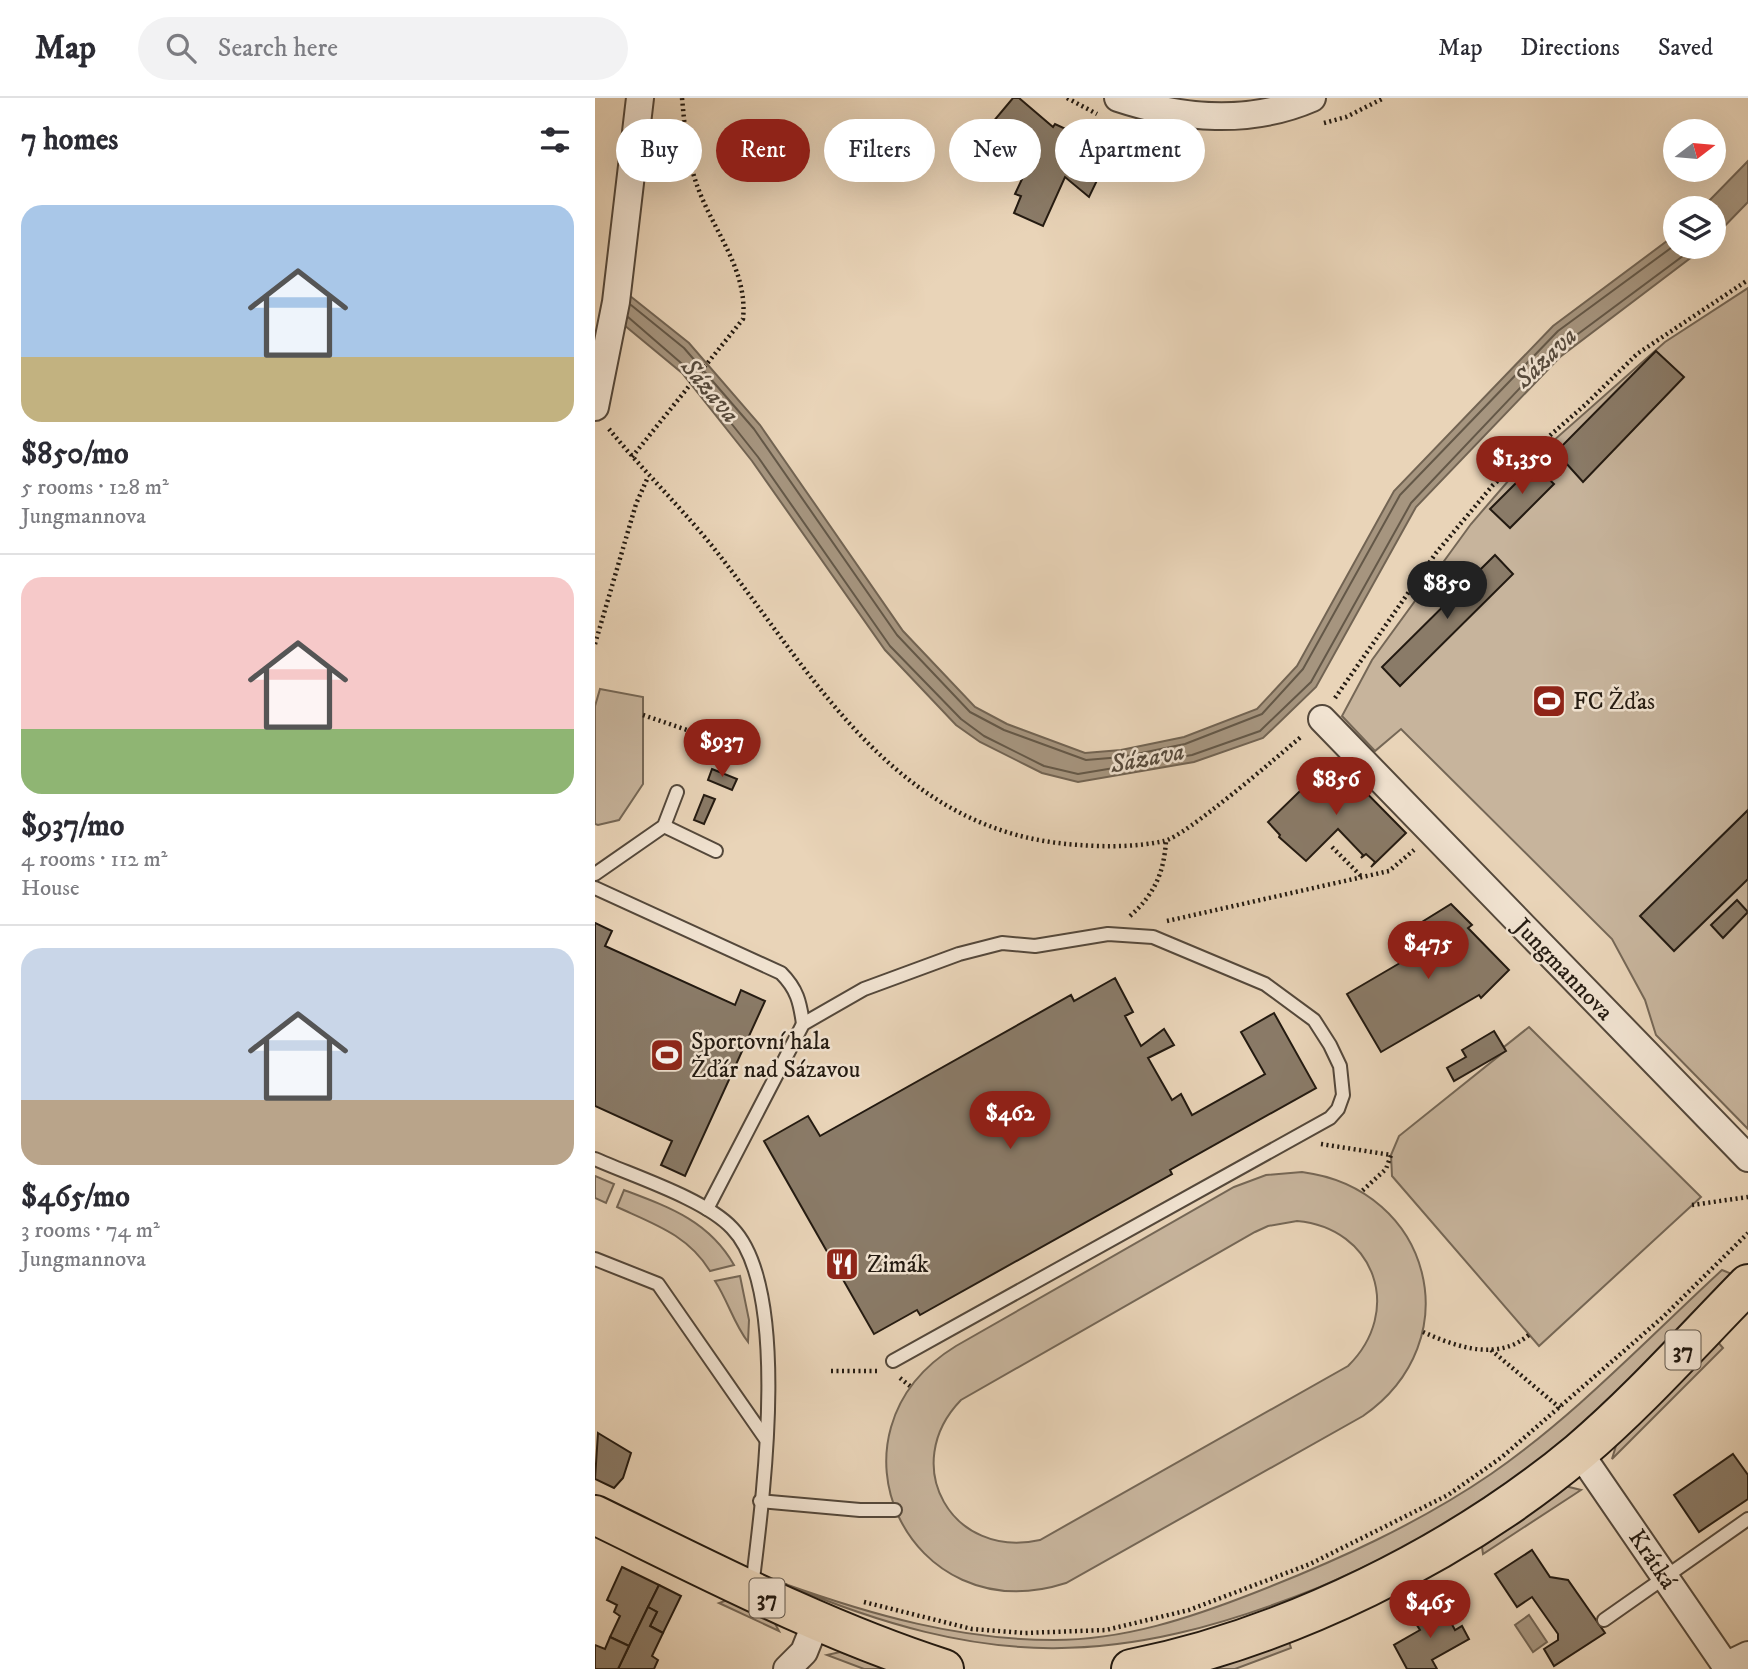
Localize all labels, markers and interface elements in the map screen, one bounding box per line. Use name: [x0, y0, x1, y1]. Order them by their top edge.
search box: [138, 17, 628, 80]
text: Map: [35, 28, 96, 69]
icon: search: [162, 29, 200, 67]
text: Search here: [218, 32, 338, 65]
text: Map: [1438, 33, 1483, 63]
text: Directions: [1521, 33, 1620, 63]
text: Saved: [1658, 33, 1713, 63]
chip: Buy: [616, 119, 702, 182]
chip: Rent: [716, 119, 810, 182]
chip: Filters: [824, 119, 935, 182]
chip: New: [949, 119, 1041, 182]
chip: Apartment: [1055, 119, 1205, 182]
north arrow: [1663, 119, 1725, 182]
map controls: [1663, 119, 1726, 259]
icon: filters: [536, 121, 574, 159]
text: 7 homes: [21, 122, 118, 159]
button: layers: [1663, 196, 1726, 259]
icon: home: [235, 250, 361, 376]
water label: Sázava: [1507, 320, 1584, 397]
water label: Sázava: [672, 351, 747, 430]
text: $850/mo: [21, 436, 129, 473]
pin: $1,350: [1465, 436, 1579, 496]
text: $1,350: [1492, 444, 1552, 473]
text: 5 rooms · 128 m²: [21, 473, 169, 502]
text: Jungmannova: [21, 502, 146, 531]
pin: $850: [1406, 561, 1488, 621]
text: $850: [1423, 569, 1471, 598]
icon: home: [235, 622, 361, 748]
sports icon: FC Žďas: [1530, 682, 1568, 720]
place label: FC Žďas: [1573, 686, 1655, 717]
pin: $937: [681, 720, 763, 779]
text: $937: [700, 727, 744, 756]
water label: Sázava: [1106, 735, 1187, 782]
pin: $856: [1295, 758, 1377, 817]
text: $856: [1312, 765, 1360, 794]
text: $937/mo: [21, 808, 124, 845]
text: 4 rooms · 112 m²: [21, 845, 168, 874]
text: House: [21, 874, 79, 903]
street label: Jungmannova: [1506, 911, 1620, 1028]
pin: $475: [1387, 922, 1469, 981]
text: $475: [1404, 929, 1452, 958]
icon: home: [235, 993, 361, 1119]
place label: Sportovní hala Žďár nad Sázavou: [691, 1027, 860, 1085]
sports icon: Sportovní hala Žďár nad Sázavou: [648, 1036, 686, 1074]
pin: $462: [969, 1091, 1051, 1151]
text: $462: [985, 1099, 1035, 1128]
text: $465/mo: [21, 1179, 130, 1216]
text: 3 rooms · 74 m²: [21, 1216, 160, 1245]
text: Jungmannova: [21, 1245, 146, 1274]
restaurant icon: Zimák: [823, 1245, 861, 1283]
place label: Zimák: [867, 1250, 929, 1280]
road number: 37: [1665, 1330, 1701, 1370]
street label: Krátká: [1621, 1524, 1683, 1596]
road number: 37: [749, 1578, 785, 1618]
pin: $465: [1389, 1580, 1471, 1640]
text: $465: [1405, 1588, 1455, 1617]

